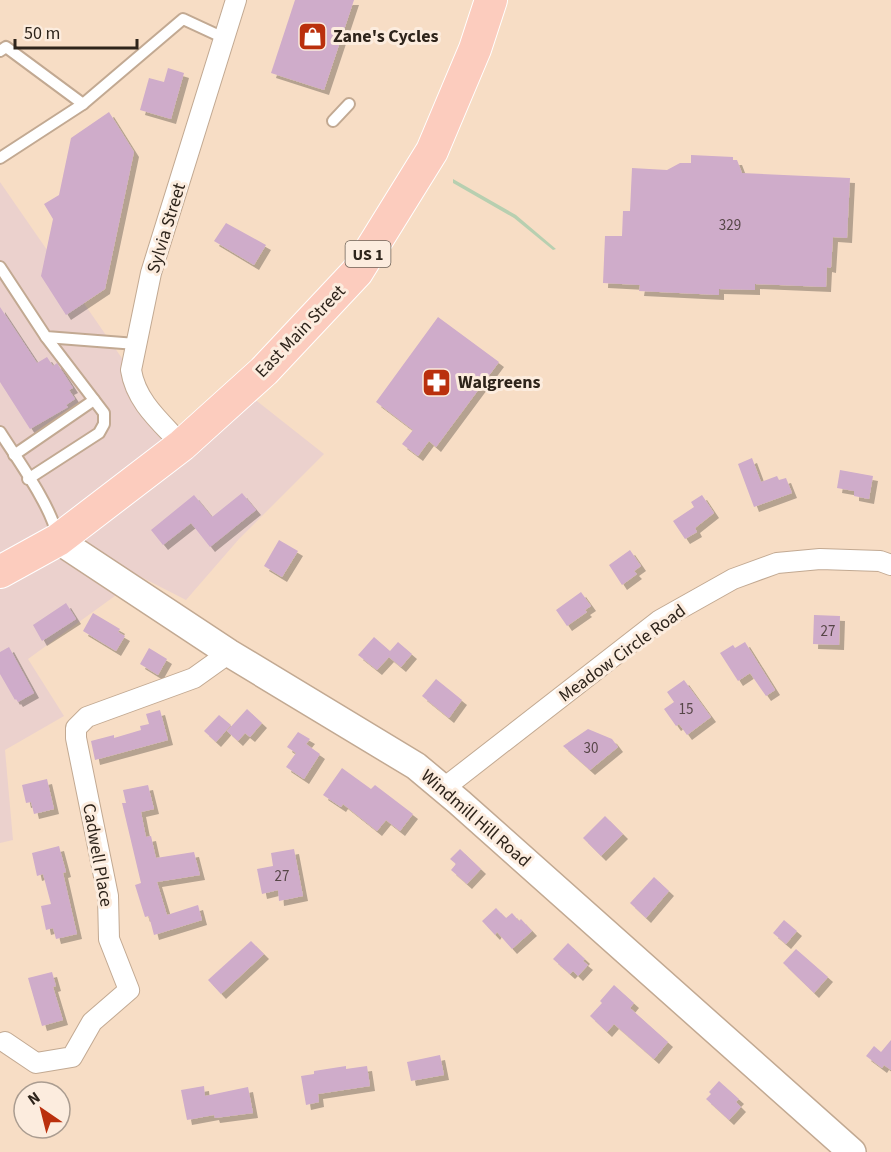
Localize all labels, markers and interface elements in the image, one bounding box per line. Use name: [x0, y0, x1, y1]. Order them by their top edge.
scale bar: [15, 12, 136, 50]
shop icon: Zane's Cycles: [296, 20, 328, 52]
text: 50 m: [24, 21, 60, 46]
place label: Zane's Cycles: [333, 24, 439, 49]
street label: Sylvia Street: [141, 180, 192, 276]
house number: 329: [719, 215, 741, 236]
road number: US 1: [346, 241, 391, 267]
street label: East Main Street: [249, 279, 351, 383]
pharmacy icon: Walgreens: [421, 366, 453, 398]
place label: Walgreens: [458, 370, 541, 395]
street label: Meadow Circle Road: [554, 599, 691, 708]
house number: 27: [821, 621, 835, 642]
house number: 15: [679, 699, 693, 720]
house number: 30: [584, 738, 598, 759]
street label: Windmill Hill Road: [415, 764, 536, 873]
street label: Cadwell Place: [76, 801, 119, 909]
house number: 27: [275, 866, 289, 887]
north arrow: [12, 1080, 72, 1140]
text: N: [23, 1086, 45, 1111]

